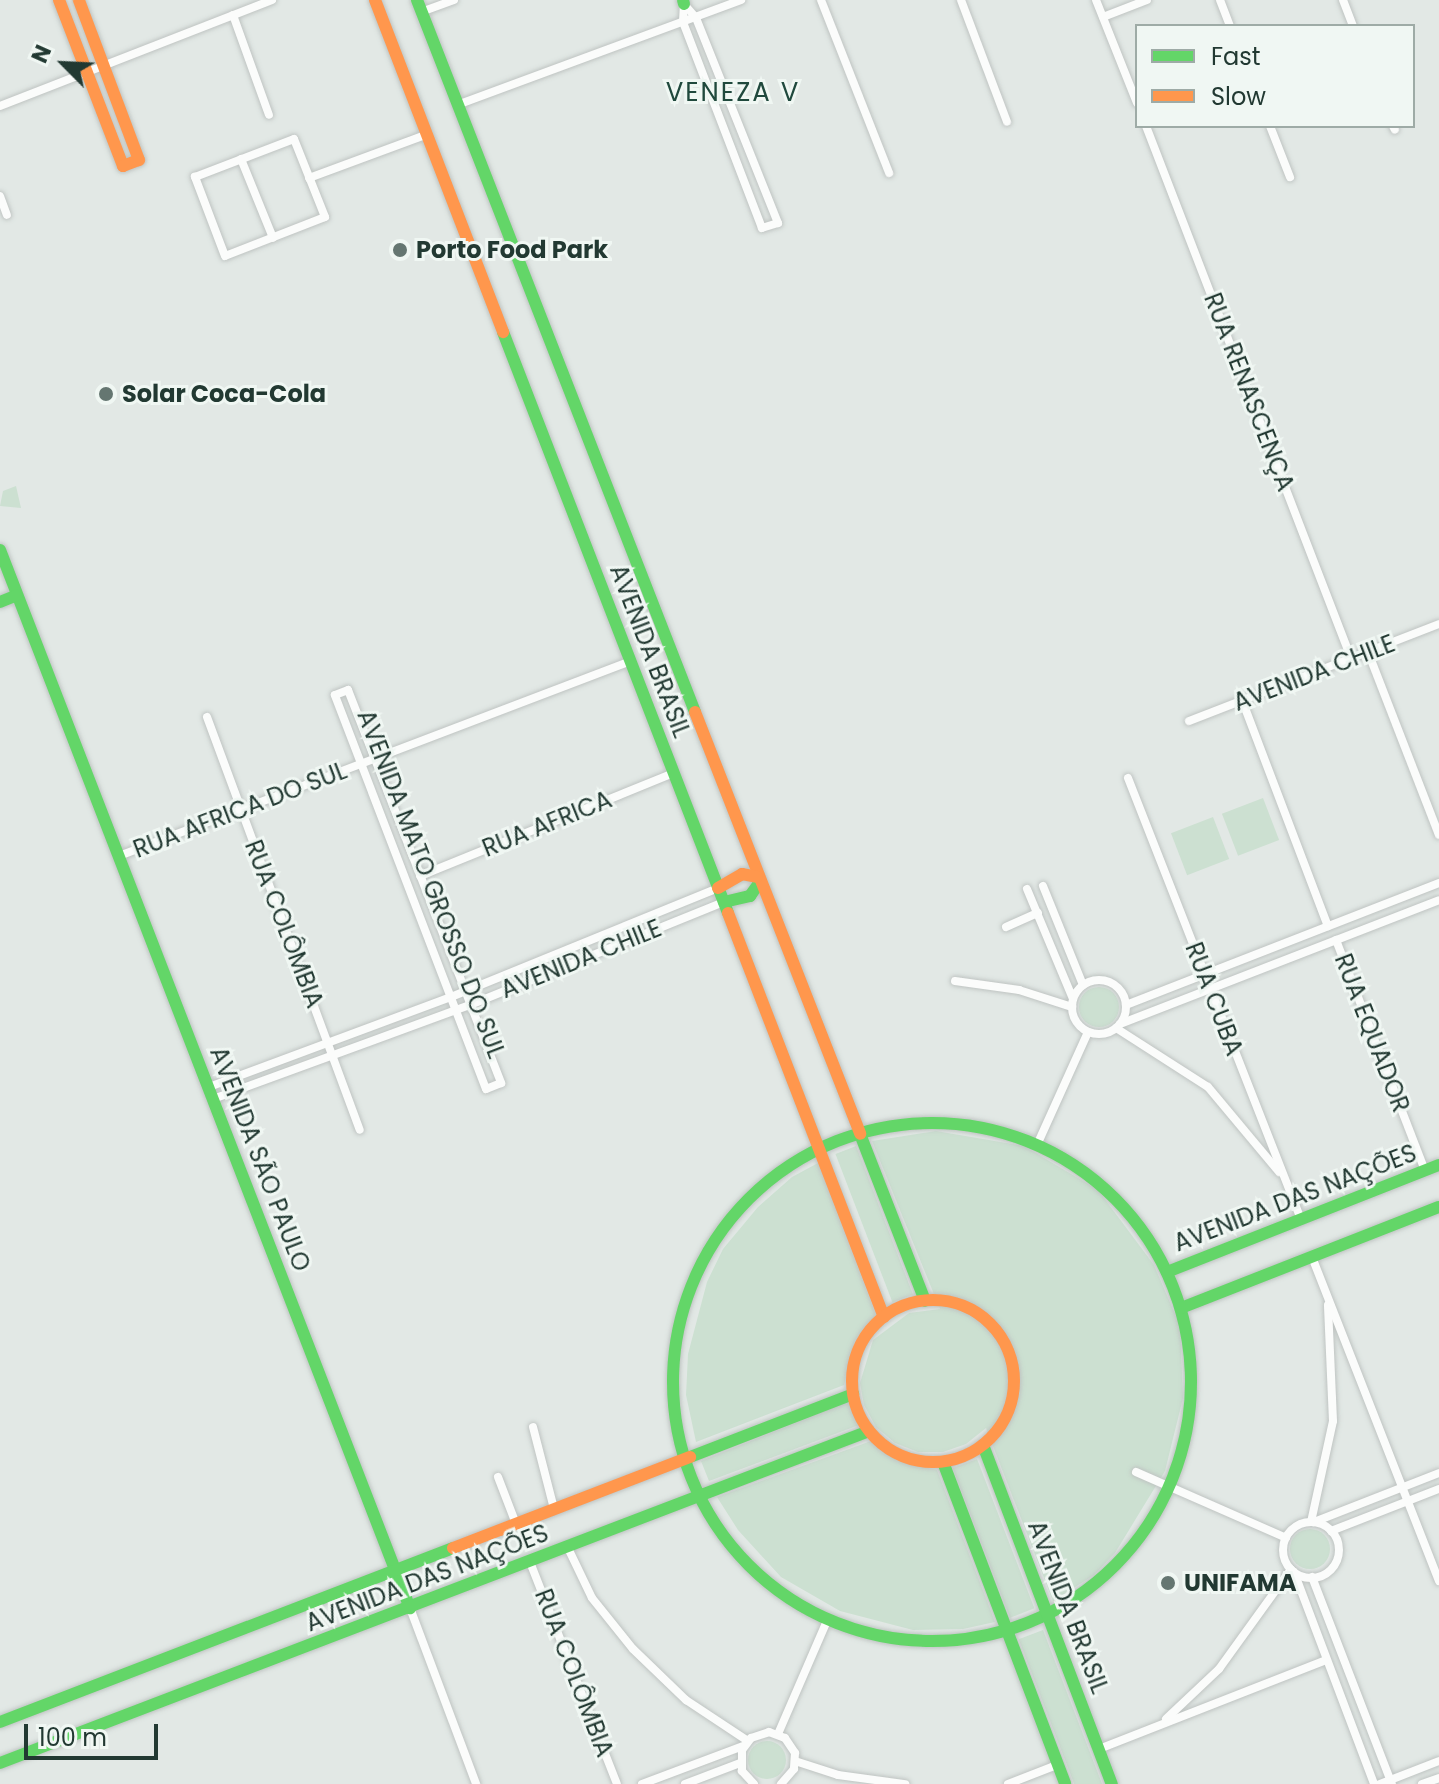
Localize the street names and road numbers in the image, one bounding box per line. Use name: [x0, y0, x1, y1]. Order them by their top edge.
street label: RUA RENASCENÇA: [1198, 289, 1300, 495]
street label: AVENIDA BRASIL: [604, 560, 696, 742]
street label: AVENIDA CHILE: [1229, 629, 1399, 717]
street label: AVENIDA MATO GROSSO DO SUL: [351, 706, 511, 1062]
street label: RUA AFRICA DO SUL: [129, 756, 351, 864]
street label: RUA AFRICA: [478, 785, 616, 863]
street label: RUA COLÔMBIA: [239, 836, 329, 1012]
street label: AVENIDA CHILE: [496, 914, 666, 1004]
street label: RUA CUBA: [1179, 938, 1249, 1060]
street label: RUA EQUADOR: [1329, 950, 1415, 1116]
street label: AVENIDA SÃO PAULO: [204, 1043, 316, 1275]
street label: AVENIDA DAS NAÇÕES: [1170, 1138, 1420, 1258]
street label: AVENIDA BRASIL: [1022, 1516, 1114, 1698]
street label: AVENIDA DAS NAÇÕES: [302, 1518, 552, 1638]
street label: RUA COLÔMBIA: [529, 1585, 619, 1761]

